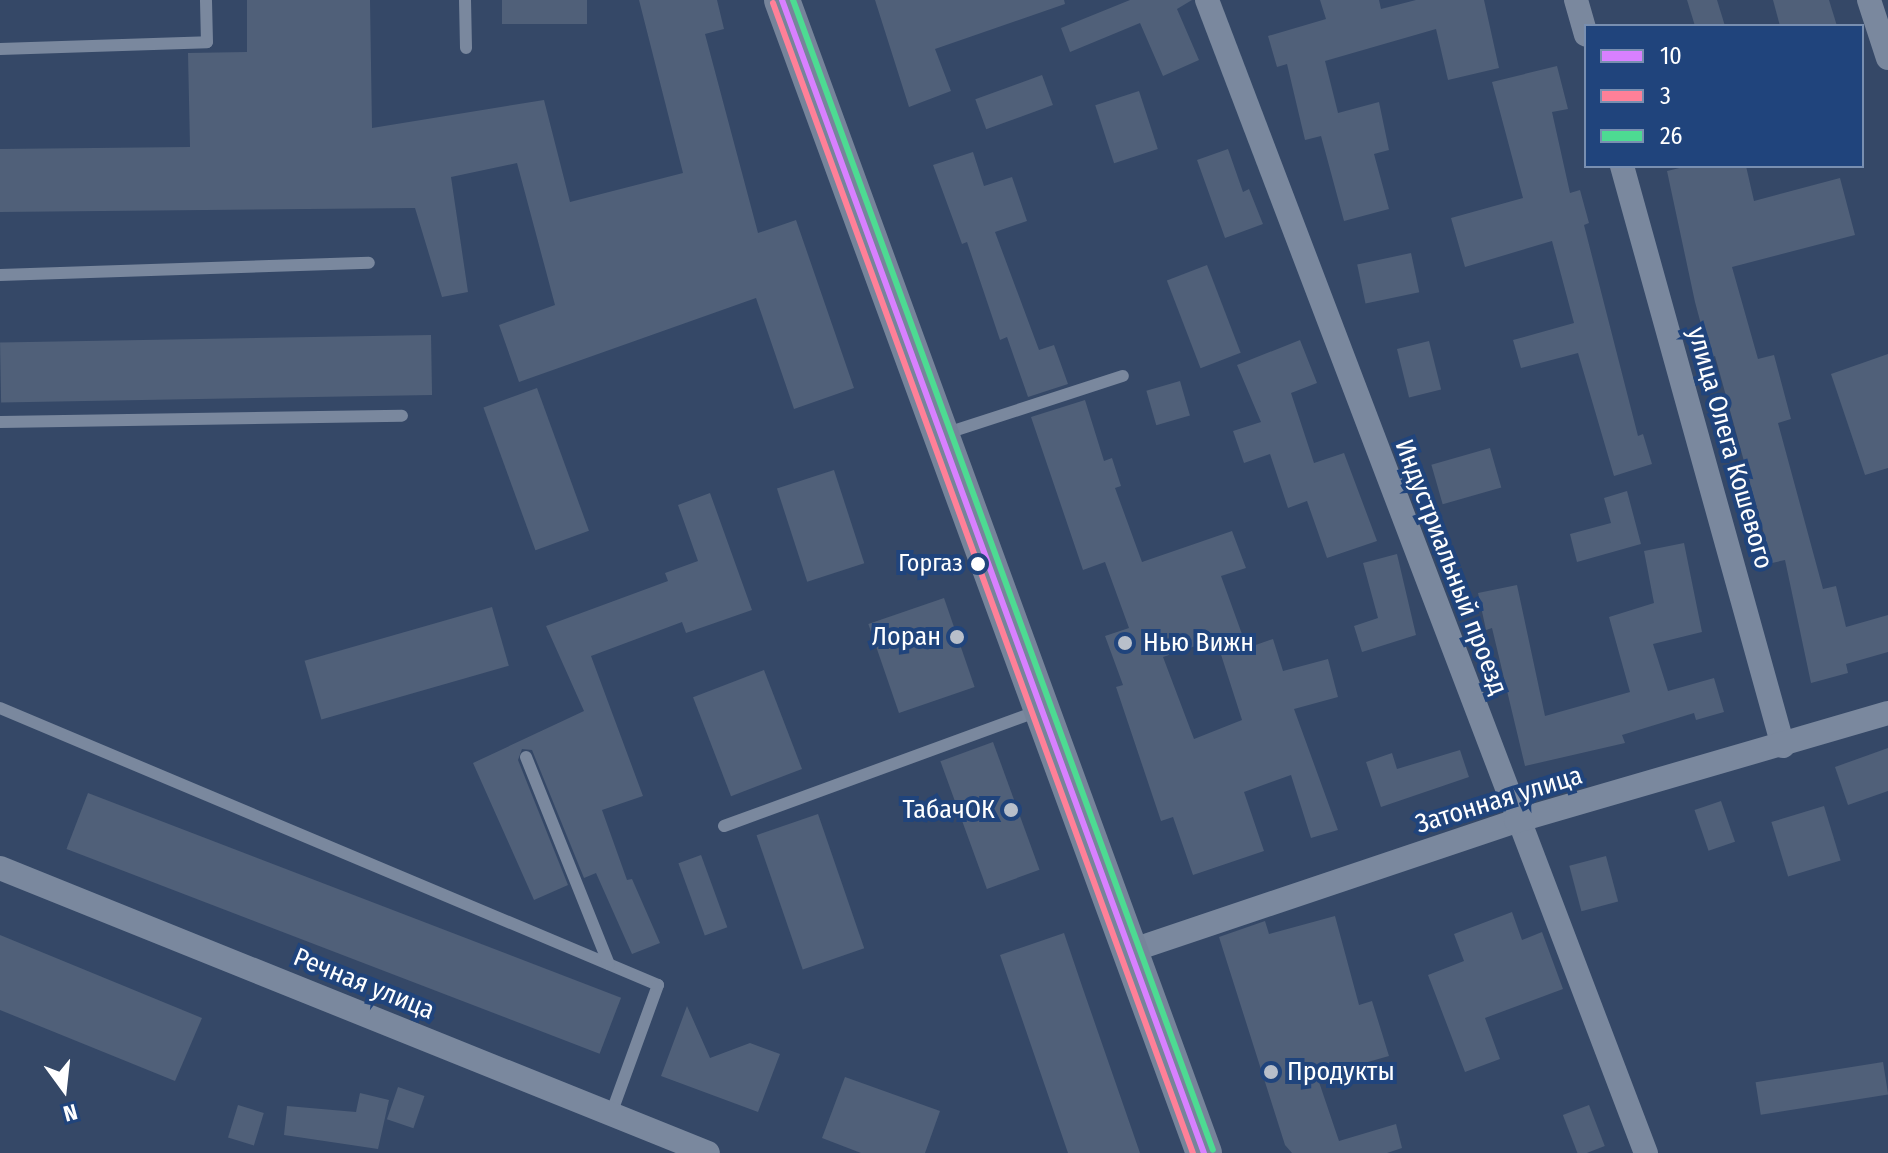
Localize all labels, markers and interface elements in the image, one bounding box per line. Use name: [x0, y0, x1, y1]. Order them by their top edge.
legend: [1584, 24, 1864, 168]
text: 10: [1660, 42, 1682, 70]
text: 3: [1660, 82, 1671, 110]
text: 26: [1660, 122, 1683, 150]
street label: улица Олега Кошевого: [1681, 324, 1779, 572]
street label: Индустриальный проезд: [1388, 435, 1514, 699]
place label: Горгаз: [898, 550, 963, 578]
marker: Горгаз: [970, 556, 986, 572]
place label: Лоран: [872, 621, 941, 653]
place label: Нью Вижн: [1143, 627, 1254, 659]
marker: Лоран: [948, 628, 966, 646]
marker: Нью Вижн: [1114, 632, 1136, 654]
street label: Затонная улица: [1412, 760, 1586, 840]
place label: ТабачОК: [902, 794, 995, 826]
marker: ТабачОК: [1002, 801, 1020, 819]
street label: Речная улица: [289, 942, 439, 1026]
north arrow: [24, 1049, 104, 1129]
place label: Продукты: [1287, 1056, 1395, 1088]
marker: Продукты: [1262, 1063, 1280, 1081]
text: N: [60, 1098, 80, 1127]

